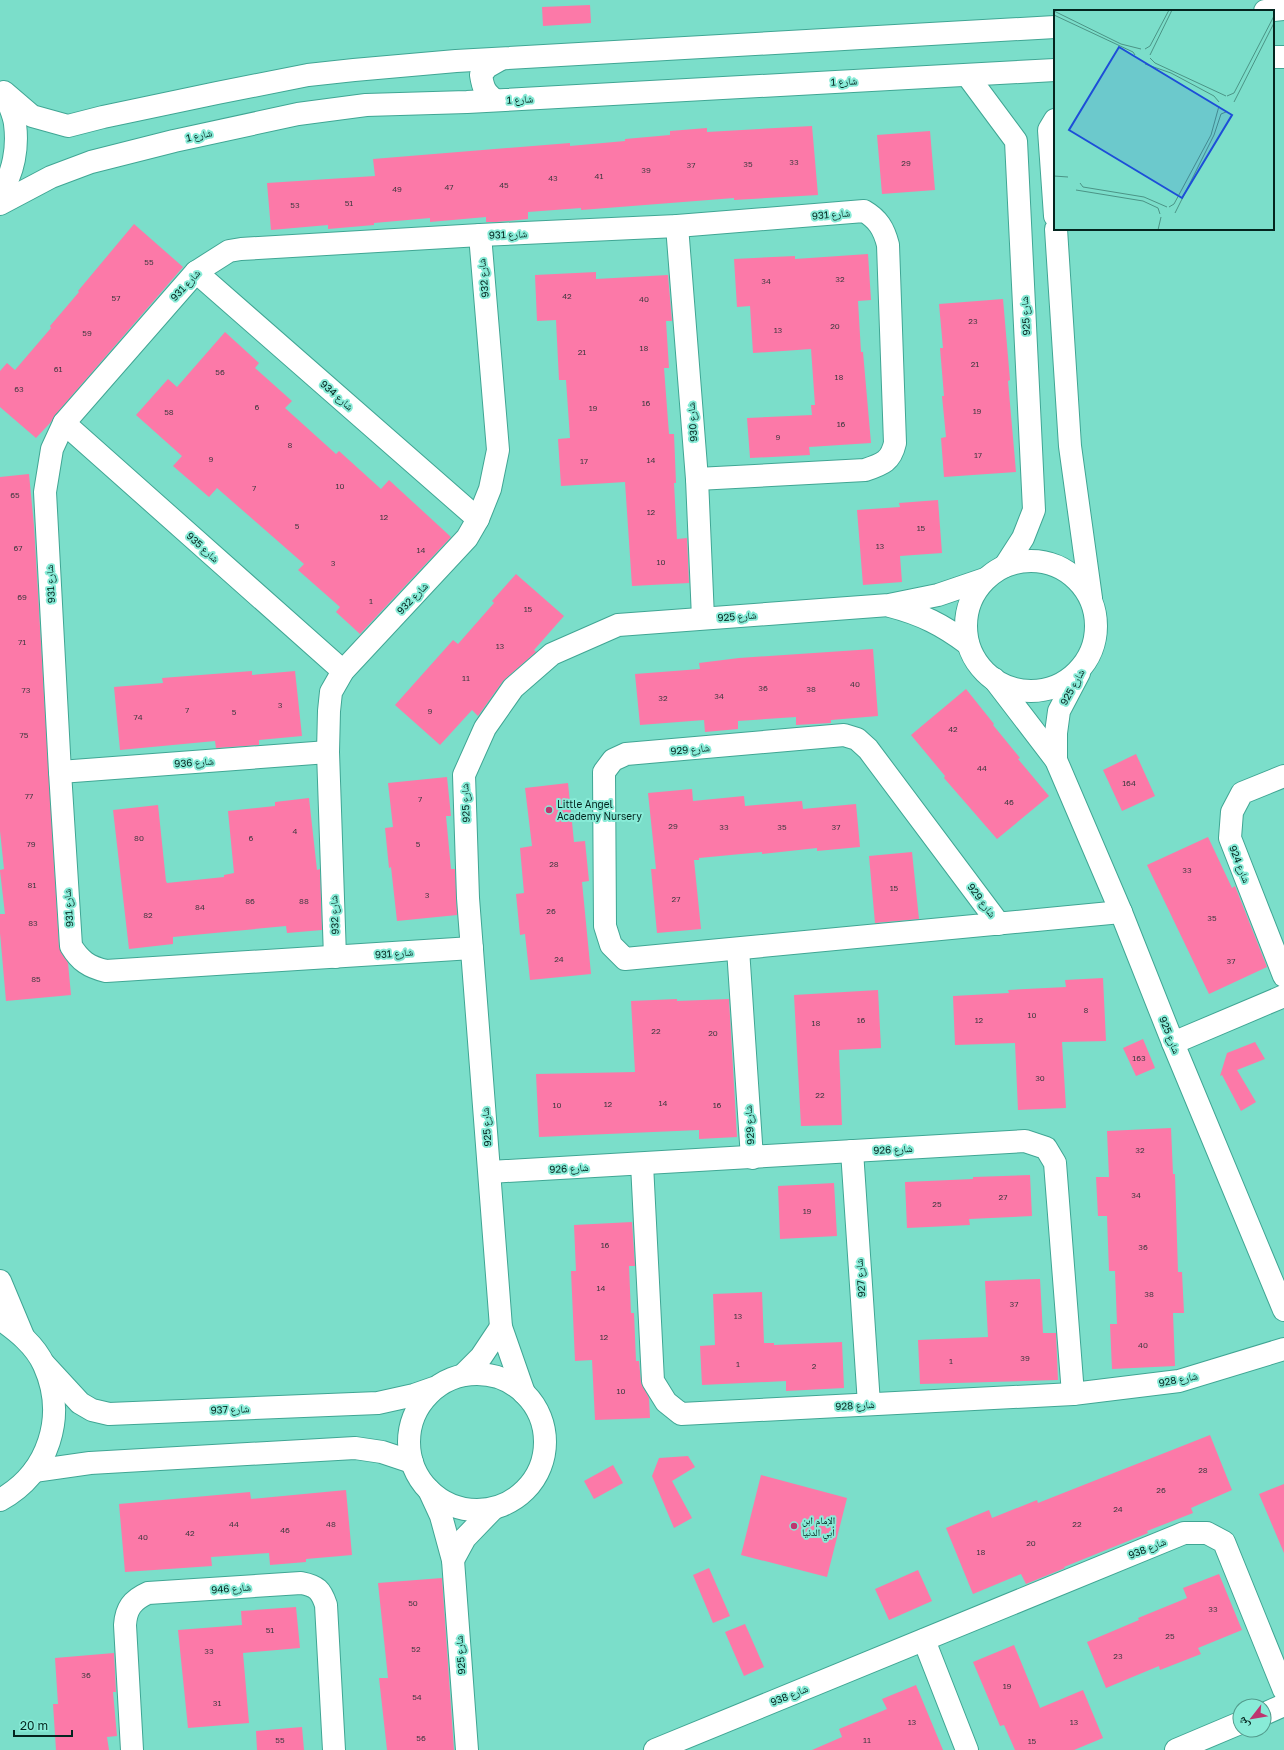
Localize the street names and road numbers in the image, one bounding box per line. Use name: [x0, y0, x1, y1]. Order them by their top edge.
street label: شارع 1: [831, 74, 858, 89]
street label: شارع 1: [507, 92, 534, 107]
street label: شارع 1: [185, 126, 214, 145]
street label: شارع 931: [811, 206, 851, 223]
street label: شارع 931: [489, 227, 528, 242]
street label: شارع 932: [475, 257, 492, 298]
street label: شارع 931: [168, 267, 203, 304]
street label: شارع 925: [1018, 296, 1033, 336]
street label: شارع 934: [317, 378, 356, 414]
street label: شارع 930: [685, 401, 700, 442]
street label: شارع 935: [184, 529, 222, 566]
street label: شارع 931: [43, 564, 58, 603]
street label: شارع 932: [394, 579, 431, 617]
street label: شارع 925: [717, 609, 757, 624]
street label: شارع 925: [1057, 667, 1088, 708]
street label: شارع 929: [670, 741, 711, 758]
street label: شارع 936: [174, 755, 215, 770]
street label: شارع 925: [458, 783, 473, 823]
street label: شارع 924: [1226, 843, 1253, 885]
street label: شارع 929: [965, 881, 999, 920]
street label: شارع 931: [61, 888, 76, 928]
street label: شارع 932: [327, 895, 342, 935]
street label: شارع 931: [374, 946, 414, 961]
street label: شارع 925: [1156, 1015, 1183, 1056]
street label: شارع 929: [742, 1104, 757, 1145]
street label: شارع 925: [479, 1107, 494, 1147]
street label: شارع 926: [873, 1142, 913, 1157]
street label: شارع 926: [549, 1161, 589, 1176]
street label: شارع 927: [853, 1258, 868, 1298]
street label: شارع 928: [1157, 1369, 1199, 1390]
street label: شارع 928: [835, 1398, 875, 1413]
street label: شارع 937: [210, 1402, 250, 1417]
street label: شارع 938: [1126, 1535, 1168, 1562]
street label: شارع 946: [211, 1581, 252, 1596]
street label: شارع 925: [453, 1635, 468, 1675]
street label: شارع 938: [768, 1682, 810, 1709]

